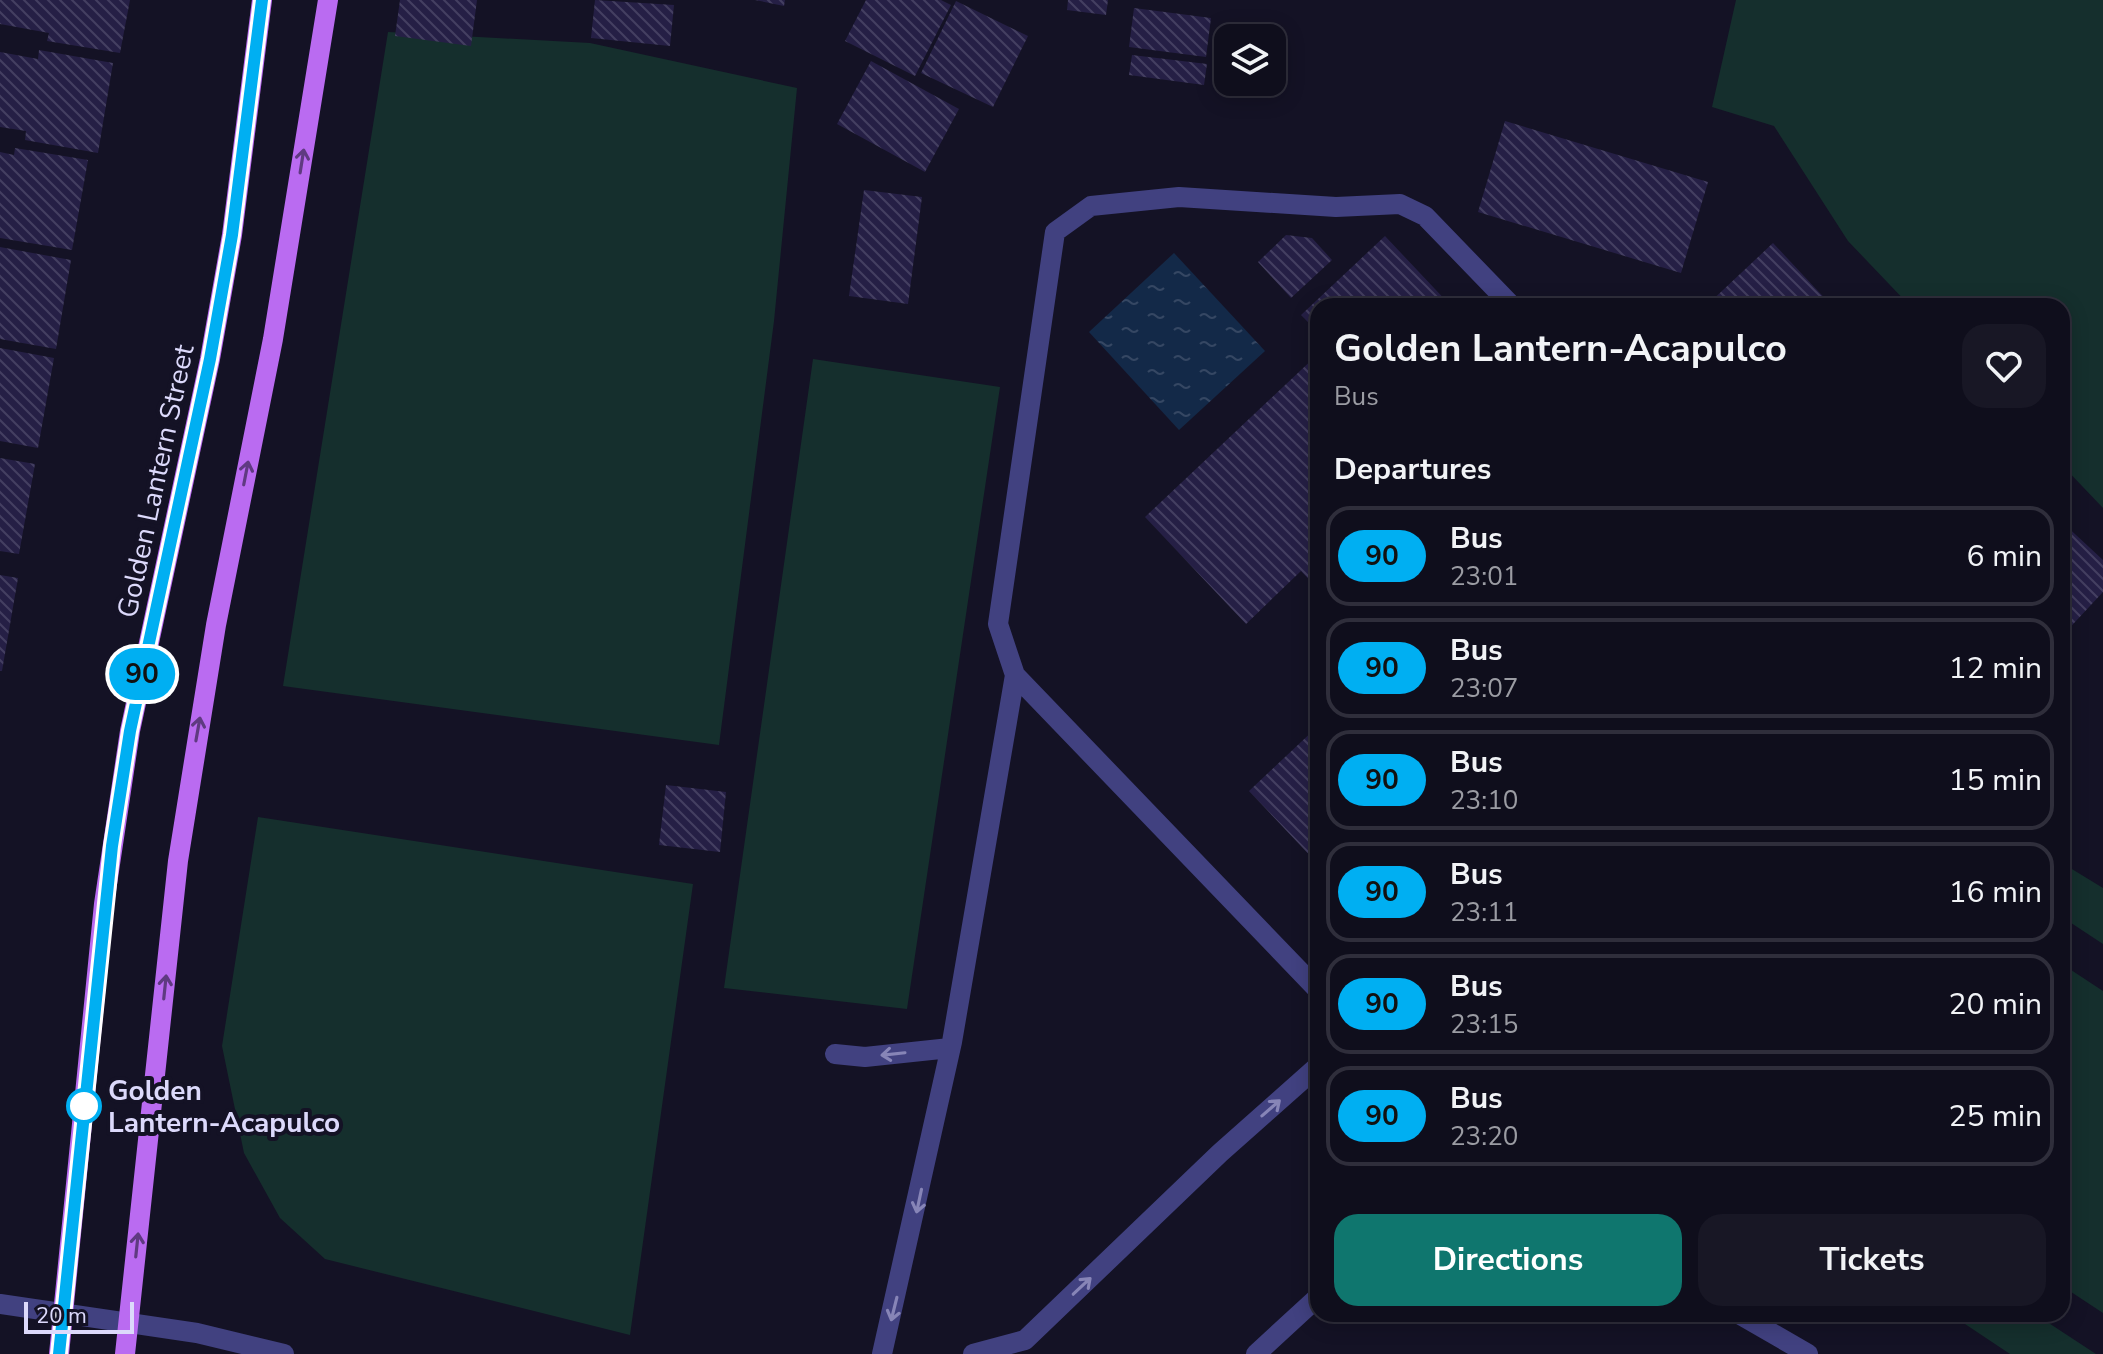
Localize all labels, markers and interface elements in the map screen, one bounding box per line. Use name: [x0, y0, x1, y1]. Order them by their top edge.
map controls: [1214, 24, 1286, 96]
button: layers: [1214, 24, 1286, 96]
one-way arrow: [295, 148, 310, 174]
text: Golden Lantern-Acapulco: [1334, 323, 1787, 374]
button: heart: [1962, 324, 2046, 408]
street label: Golden Lantern Street: [108, 341, 204, 621]
text: Bus: [1334, 379, 1379, 414]
text: Departures: [1334, 449, 1491, 490]
one-way arrow: [240, 461, 255, 487]
text: Bus: [1450, 518, 1503, 559]
text: 6 min: [1967, 536, 2042, 577]
text: 90: [1365, 537, 1399, 575]
text: 23:01: [1450, 559, 1518, 594]
text: Bus: [1450, 630, 1503, 671]
line badge: 90: [106, 648, 178, 700]
text: 12 min: [1949, 648, 2042, 689]
text: 90: [1365, 649, 1399, 687]
text: 90: [125, 655, 159, 693]
text: 23:07: [1450, 671, 1518, 706]
one-way arrow: [191, 717, 206, 742]
text: Bus: [1450, 742, 1503, 783]
text: 15 min: [1949, 760, 2042, 801]
text: 90: [1365, 761, 1399, 799]
text: 23:10: [1450, 783, 1518, 818]
text: Bus: [1450, 854, 1503, 895]
text: 16 min: [1949, 872, 2042, 913]
text: 90: [1365, 873, 1399, 911]
text: 23:11: [1450, 895, 1518, 930]
text: Bus: [1450, 966, 1503, 1007]
one-way arrow: [158, 974, 173, 1001]
text: 20 min: [1949, 984, 2042, 1025]
text: 90: [1365, 985, 1399, 1023]
text: 23:15: [1450, 1007, 1518, 1042]
one-way arrow: [880, 1047, 907, 1062]
place label: Golden Lantern-Acapulco: [108, 1072, 340, 1142]
text: Bus: [1450, 1078, 1503, 1119]
marker: Golden Lantern-Acapulco: [67, 1089, 101, 1123]
text: 25 min: [1949, 1096, 2042, 1137]
text: 90: [1365, 1097, 1399, 1135]
one-way arrow: [1260, 1100, 1280, 1118]
text: 23:20: [1450, 1119, 1518, 1154]
one-way arrow: [911, 1187, 926, 1213]
button: Directions: [1334, 1214, 1682, 1306]
button: Tickets: [1698, 1214, 2046, 1306]
one-way arrow: [129, 1232, 144, 1259]
one-way arrow: [1071, 1278, 1091, 1296]
one-way arrow: [886, 1295, 901, 1321]
scale bar: [24, 1298, 134, 1334]
text: 20 m: [36, 1301, 87, 1331]

